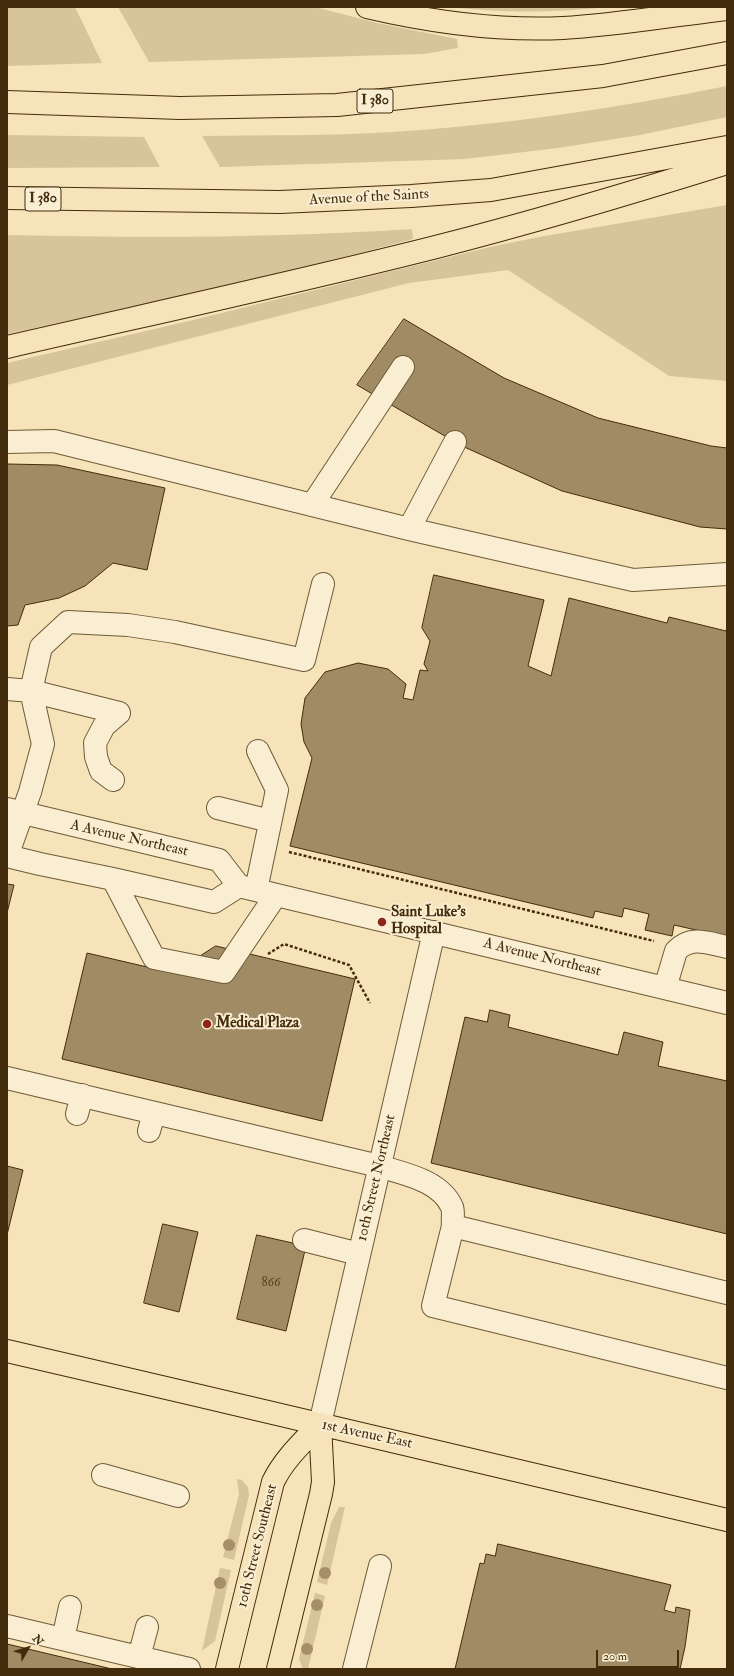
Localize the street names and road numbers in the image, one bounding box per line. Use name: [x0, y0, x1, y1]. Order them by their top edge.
road number: I 380: [357, 89, 393, 113]
street label: Avenue of the Saints: [309, 186, 429, 210]
road number: I 380: [25, 187, 61, 211]
street label: A Avenue Northeast: [68, 817, 190, 861]
street label: A Avenue Northeast: [481, 935, 603, 981]
street label: 10th Street Northeast: [354, 1113, 400, 1243]
street label: 1st Avenue East: [320, 1417, 414, 1453]
street label: 10th Street Southeast: [234, 1482, 282, 1610]

